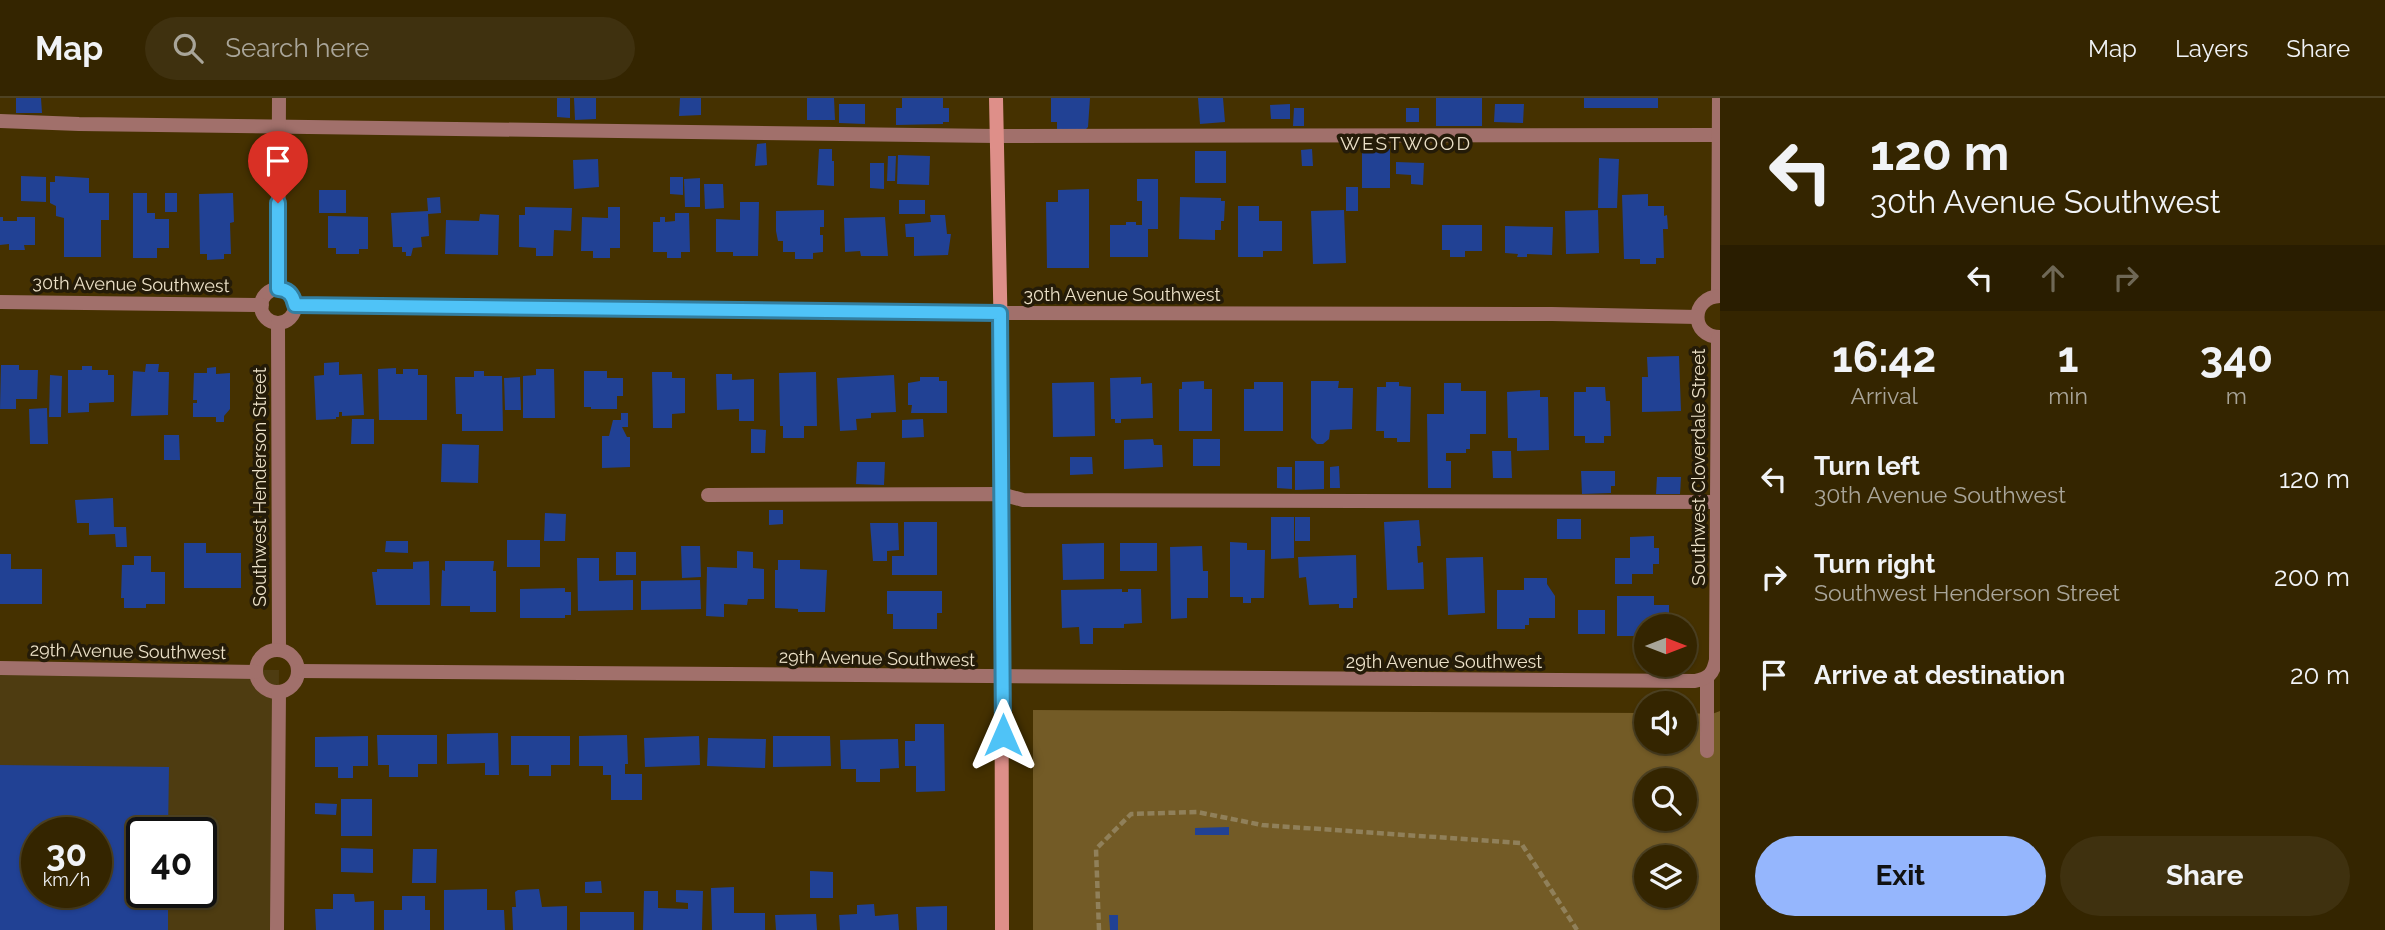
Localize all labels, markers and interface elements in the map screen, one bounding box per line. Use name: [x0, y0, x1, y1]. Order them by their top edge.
search box: [145, 17, 635, 80]
text: Map: [35, 29, 103, 68]
icon: search: [169, 29, 207, 67]
text: Search here: [225, 33, 370, 63]
text: Map: [2088, 34, 2137, 63]
text: Layers: [2175, 34, 2248, 63]
text: Share: [2286, 34, 2350, 63]
text: 120 m: [1870, 124, 2009, 181]
icon: left: [1755, 126, 1846, 217]
pin: [248, 131, 308, 203]
district label: WESTWOOD: [1340, 132, 1472, 154]
icon: arrive: [259, 142, 297, 180]
text: 30th Avenue Southwest: [1870, 183, 2221, 220]
icon: left: [1961, 259, 1999, 297]
icon: ahead: [2034, 259, 2072, 297]
icon: right: [2107, 259, 2145, 297]
street label: 30th Avenue Southwest: [32, 272, 230, 296]
street label: 30th Avenue Southwest: [1023, 284, 1221, 305]
text: 16:42: [1832, 333, 1936, 382]
text: 1: [2058, 333, 2078, 382]
text: 340: [2200, 333, 2273, 382]
street label: Southwest Cloverdale Street: [1688, 348, 1709, 586]
street label: Southwest Henderson Street: [249, 367, 270, 607]
text: Arrival: [1850, 382, 1918, 409]
text: min: [2048, 382, 2088, 409]
text: m: [2226, 382, 2247, 409]
text: Turn left: [1814, 451, 1920, 481]
icon: left: [1755, 460, 1793, 498]
text: 120 m: [2279, 464, 2350, 494]
text: 30th Avenue Southwest: [1814, 481, 2066, 508]
text: Turn right: [1814, 549, 1935, 579]
icon: right: [1755, 558, 1793, 596]
text: 200 m: [2274, 562, 2350, 592]
text: Southwest Henderson Street: [1814, 579, 2120, 606]
north arrow: [1634, 614, 1698, 677]
map controls: [1634, 614, 1697, 908]
street label: 29th Avenue Southwest: [30, 639, 226, 663]
street label: 29th Avenue Southwest: [779, 646, 975, 670]
street label: 29th Avenue Southwest: [1346, 651, 1542, 672]
icon: arrive: [1755, 656, 1793, 694]
text: Arrive at destination: [1814, 660, 2065, 690]
text: 20 m: [2290, 660, 2350, 690]
button: sound: [1634, 691, 1697, 754]
position arrow: [966, 698, 1040, 772]
button: search: [1634, 768, 1697, 831]
speed limit sign: 40: [126, 817, 217, 908]
text: 30: [46, 833, 87, 874]
button: Exit: [1755, 836, 2046, 916]
button: Share: [2060, 836, 2350, 916]
button: layers: [1634, 845, 1697, 908]
text: km/h: [43, 869, 90, 890]

